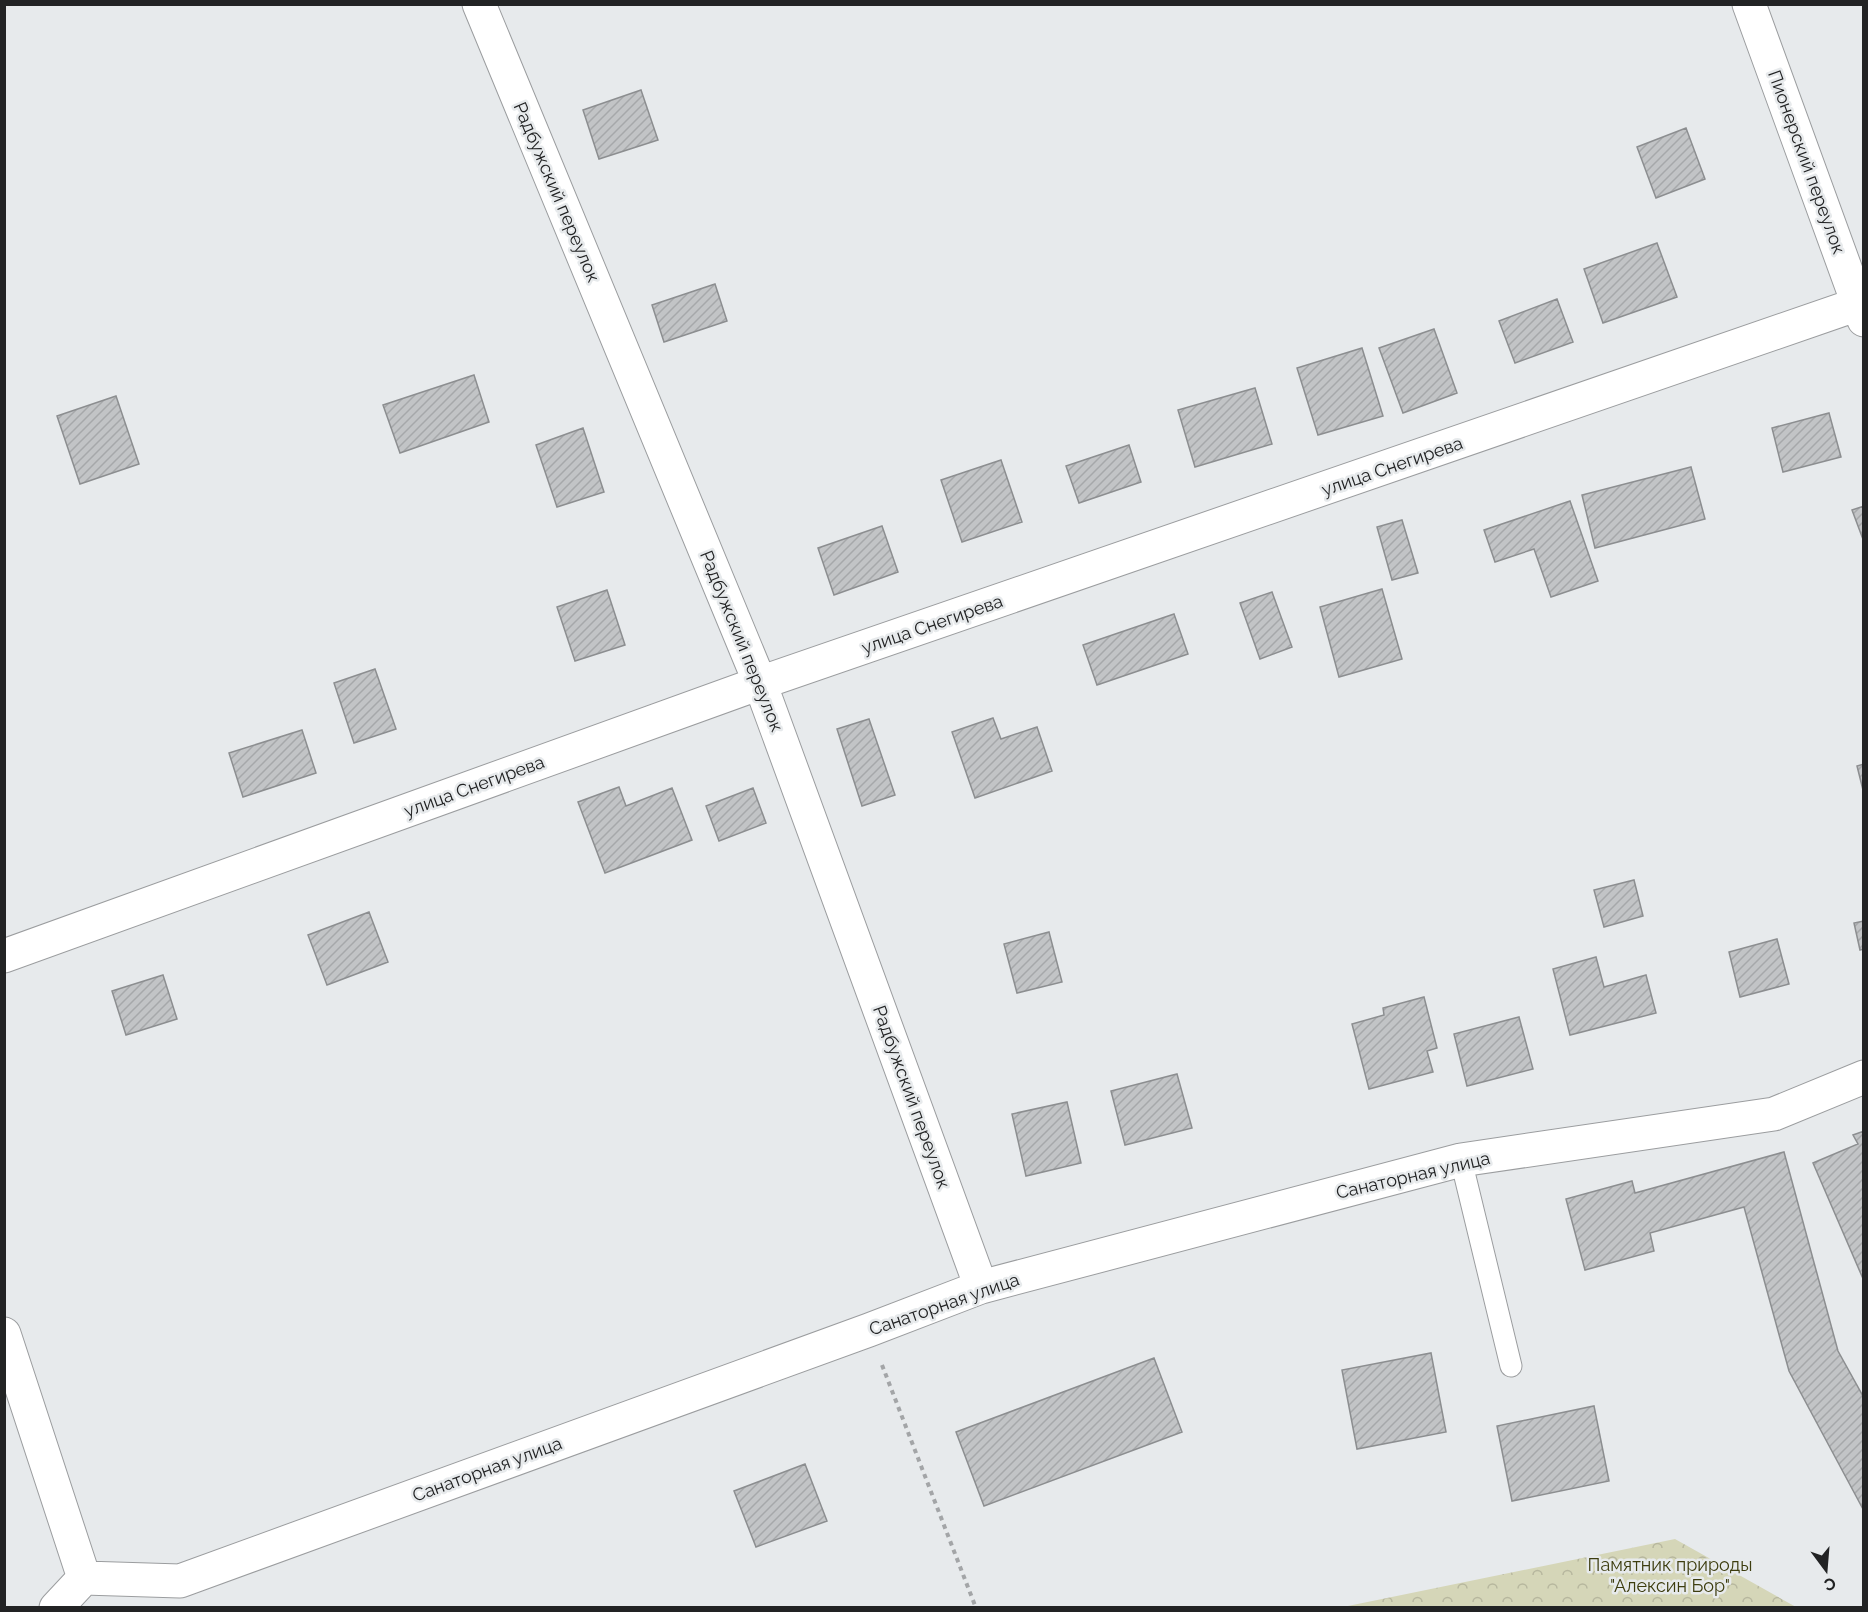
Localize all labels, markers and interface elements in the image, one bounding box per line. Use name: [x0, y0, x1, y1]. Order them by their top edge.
street label: Пионерский переулок: [1764, 67, 1850, 257]
street label: Радбужский переулок: [510, 99, 604, 285]
street label: улица Снегирева: [1319, 432, 1465, 500]
street label: Радбужский переулок: [696, 547, 788, 735]
street label: улица Снегирева: [859, 590, 1005, 658]
street label: улица Снегирева: [401, 751, 547, 821]
street label: Радбужский переулок: [869, 1003, 955, 1191]
street label: Санаторная улица: [1334, 1147, 1492, 1203]
street label: Санаторная улица: [866, 1268, 1022, 1340]
street label: Санаторная улица: [409, 1432, 565, 1506]
north arrow: [1796, 1540, 1856, 1600]
park label: Памятник природы "Алексин Бор": [1588, 1554, 1752, 1596]
text: С: [1822, 1573, 1838, 1595]

